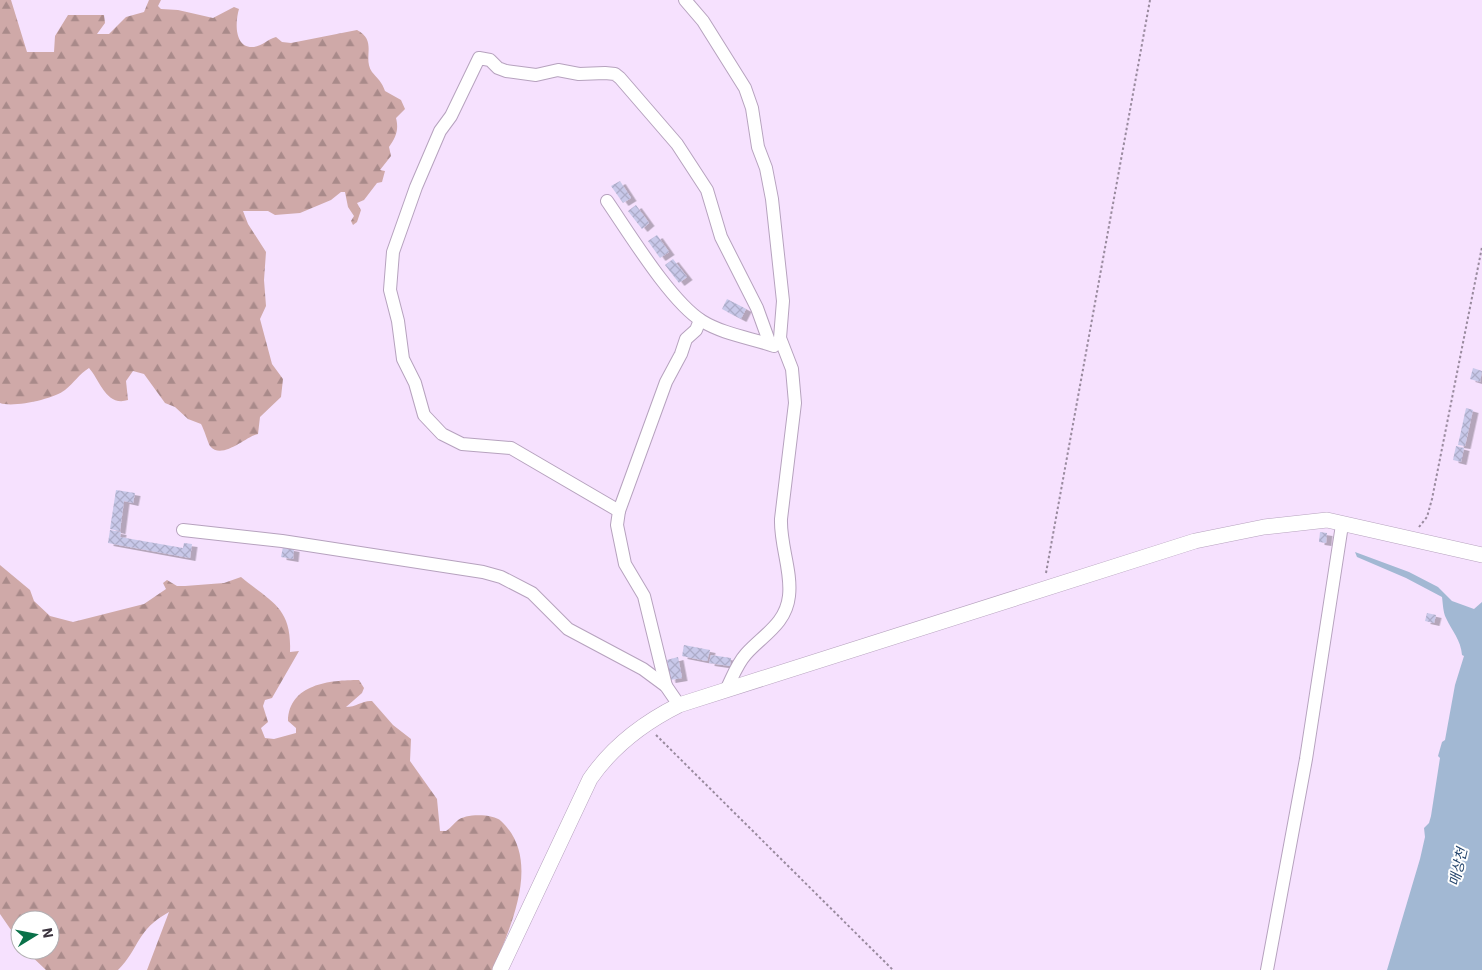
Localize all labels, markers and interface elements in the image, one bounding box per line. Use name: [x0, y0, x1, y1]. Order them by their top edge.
water label: 매상천: [1445, 845, 1471, 888]
north arrow: [10, 910, 60, 960]
text: N: [38, 926, 58, 939]

